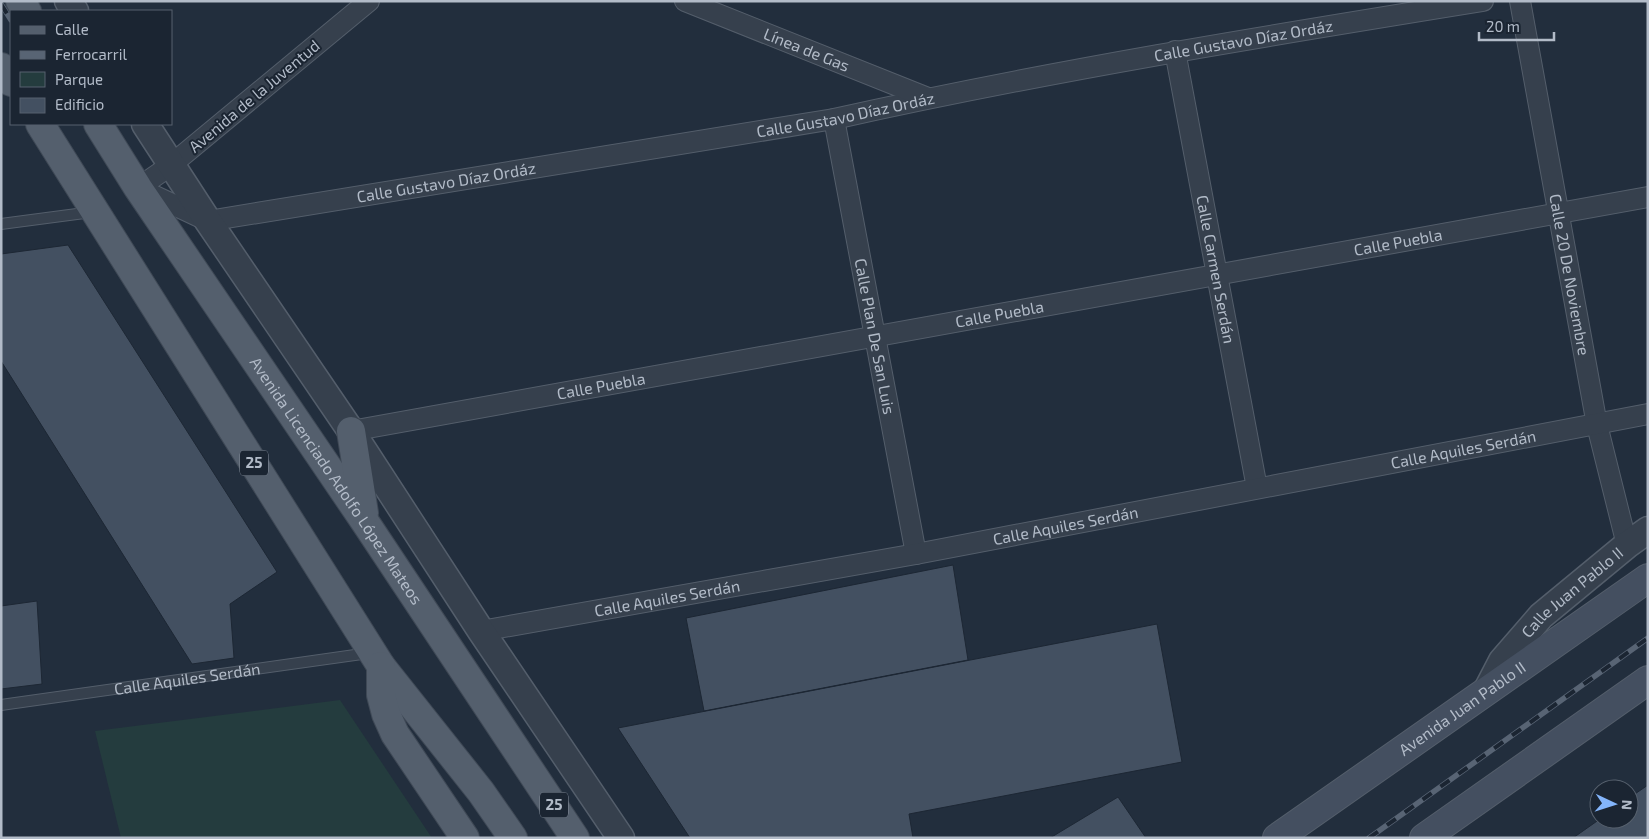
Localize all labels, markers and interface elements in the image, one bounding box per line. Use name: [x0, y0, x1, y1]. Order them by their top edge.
legend: [10, 10, 172, 125]
scale bar: [1479, 10, 1554, 42]
street label: Calle Gustavo Díaz Ordáz: [1152, 16, 1334, 65]
text: 20 m: [1486, 17, 1520, 35]
text: Calle: [55, 20, 89, 38]
street label: Línea de Gas: [761, 23, 853, 75]
street label: Avenida de la Juventud: [184, 35, 323, 156]
text: Ferrocarril: [55, 45, 128, 63]
text: Parque: [55, 70, 103, 88]
street label: Calle Gustavo Díaz Ordáz: [755, 88, 936, 141]
text: Edificio: [55, 95, 104, 113]
street label: Calle Gustavo Díaz Ordáz: [355, 158, 537, 206]
street label: Calle 20 De Noviembre: [1546, 192, 1594, 357]
street label: Calle Carmen Serdán: [1193, 193, 1240, 345]
street label: Calle Puebla: [1352, 224, 1444, 259]
street label: Calle Plan De San Luis: [851, 256, 899, 416]
street label: Calle Puebla: [954, 296, 1045, 331]
street label: Avenida Licenciado Adolfo López Mateos: [246, 353, 427, 608]
street label: Calle Puebla: [555, 368, 647, 403]
street label: Calle Aquiles Serdán: [1389, 426, 1537, 472]
road number: 25: [240, 450, 268, 476]
street label: Calle Aquiles Serdán: [991, 502, 1140, 548]
street label: Calle Juan Pablo II: [1517, 542, 1626, 641]
street label: Calle Aquiles Serdán: [593, 575, 741, 620]
street label: Avenida Juan Pablo II: [1395, 657, 1529, 759]
street label: Calle Aquiles Serdán: [113, 658, 261, 698]
north arrow: [1589, 779, 1639, 829]
road number: 25: [540, 792, 568, 818]
text: N: [1619, 799, 1636, 811]

